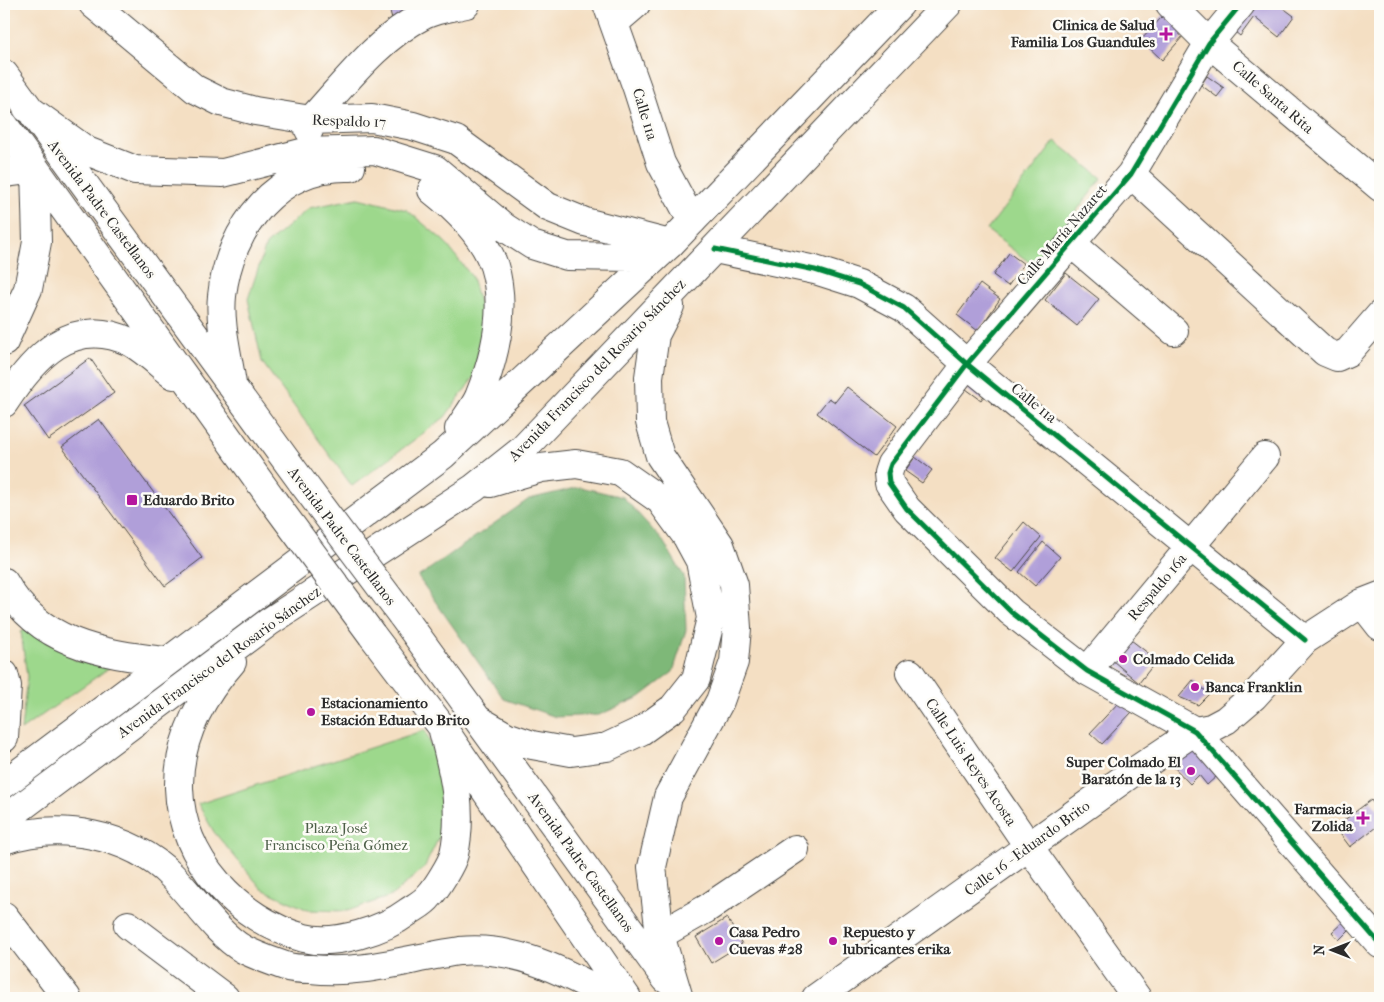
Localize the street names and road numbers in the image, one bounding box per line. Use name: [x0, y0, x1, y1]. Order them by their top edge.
street label: Calle Santa Rita: [1229, 57, 1318, 138]
street label: Calle 11a: [629, 86, 662, 143]
street label: Respaldo 17: [312, 111, 386, 131]
street label: Avenida Padre Castellanos: [43, 135, 160, 282]
street label: Calle María Nazaret: [1013, 180, 1111, 289]
street label: Avenida Francisco del Rosario Sánchez: [504, 275, 689, 466]
street label: Calle 11a: [1008, 379, 1061, 427]
street label: Avenida Padre Castellanos: [283, 462, 400, 609]
street label: Respaldo 16a: [1124, 549, 1191, 624]
street label: Avenida Francisco del Rosario Sánchez: [113, 582, 324, 742]
street label: Calle Luis Reyes Acosta: [922, 695, 1021, 830]
street label: Avenida Padre Castellanos: [524, 788, 638, 936]
street label: Calle 16 - Eduardo Brito: [961, 796, 1094, 900]

